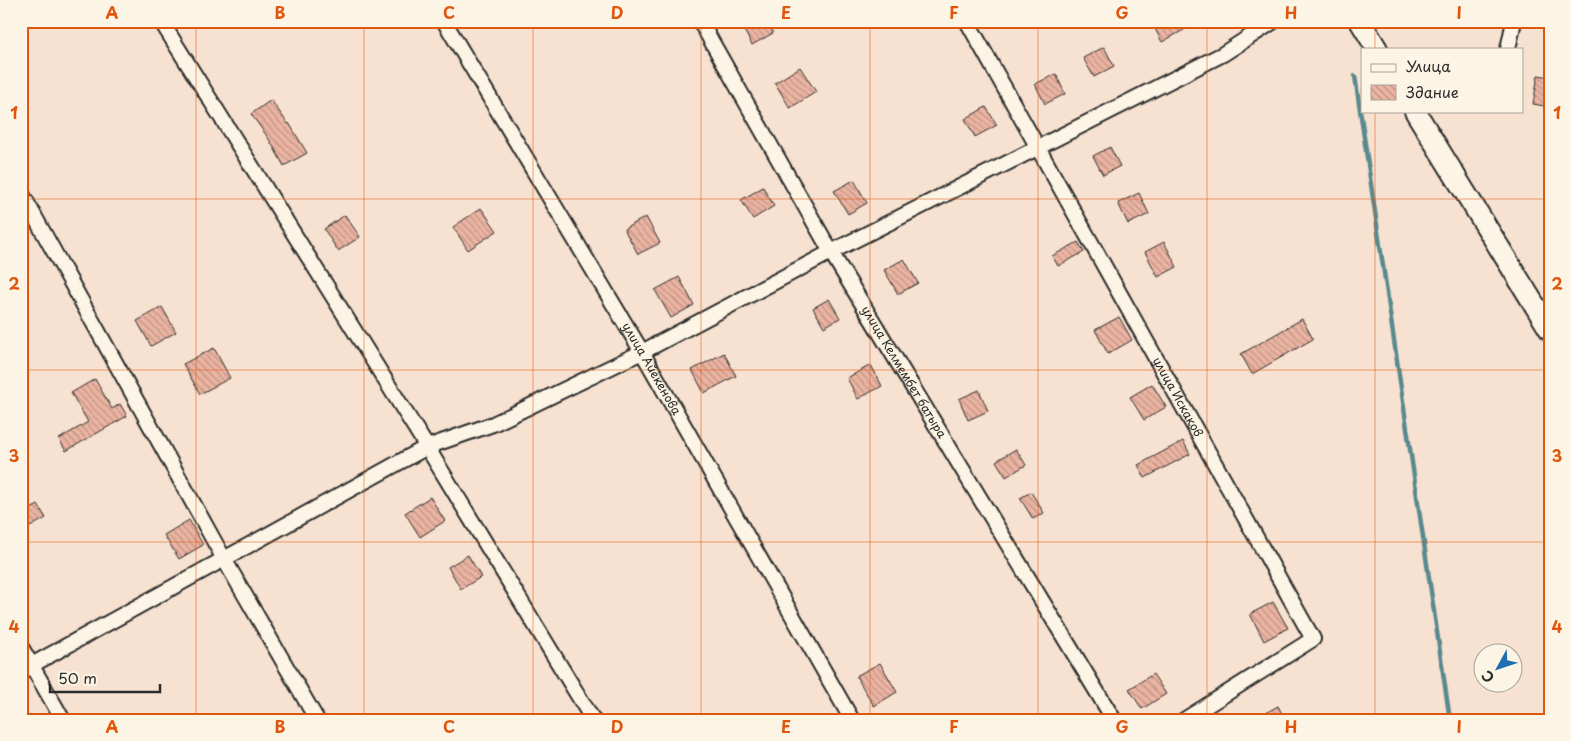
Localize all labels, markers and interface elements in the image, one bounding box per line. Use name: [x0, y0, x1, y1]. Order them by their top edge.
text: A: [106, 0, 119, 24]
text: B: [275, 0, 286, 24]
text: C: [443, 0, 455, 24]
text: D: [611, 0, 623, 24]
text: E: [781, 0, 791, 24]
text: F: [949, 0, 959, 24]
text: G: [1115, 0, 1129, 24]
text: H: [1285, 0, 1297, 24]
text: I: [1456, 0, 1462, 24]
legend: [1361, 48, 1524, 112]
text: Улица: [1406, 54, 1451, 77]
text: Здание: [1406, 80, 1459, 103]
text: 1: [10, 100, 18, 124]
text: 1: [1553, 100, 1561, 124]
text: 2: [8, 271, 20, 295]
text: 2: [1551, 271, 1563, 295]
street label: улица Келмембет батыра: [858, 302, 952, 442]
street label: улица Айекенова: [618, 319, 686, 418]
street label: улица Искаков: [1149, 353, 1208, 440]
text: 3: [9, 443, 19, 467]
text: 3: [1552, 443, 1562, 467]
text: 4: [9, 614, 20, 638]
text: 4: [1552, 614, 1563, 638]
north arrow: [1474, 644, 1524, 694]
scale bar: [50, 661, 160, 693]
text: 50 m: [58, 666, 97, 689]
text: С: [1476, 666, 1499, 687]
text: A: [106, 714, 119, 738]
text: B: [275, 714, 286, 738]
text: C: [443, 714, 455, 738]
text: D: [611, 714, 623, 738]
text: E: [781, 714, 791, 738]
text: F: [949, 714, 959, 738]
text: G: [1115, 714, 1129, 738]
text: H: [1285, 714, 1297, 738]
text: I: [1456, 714, 1462, 738]

